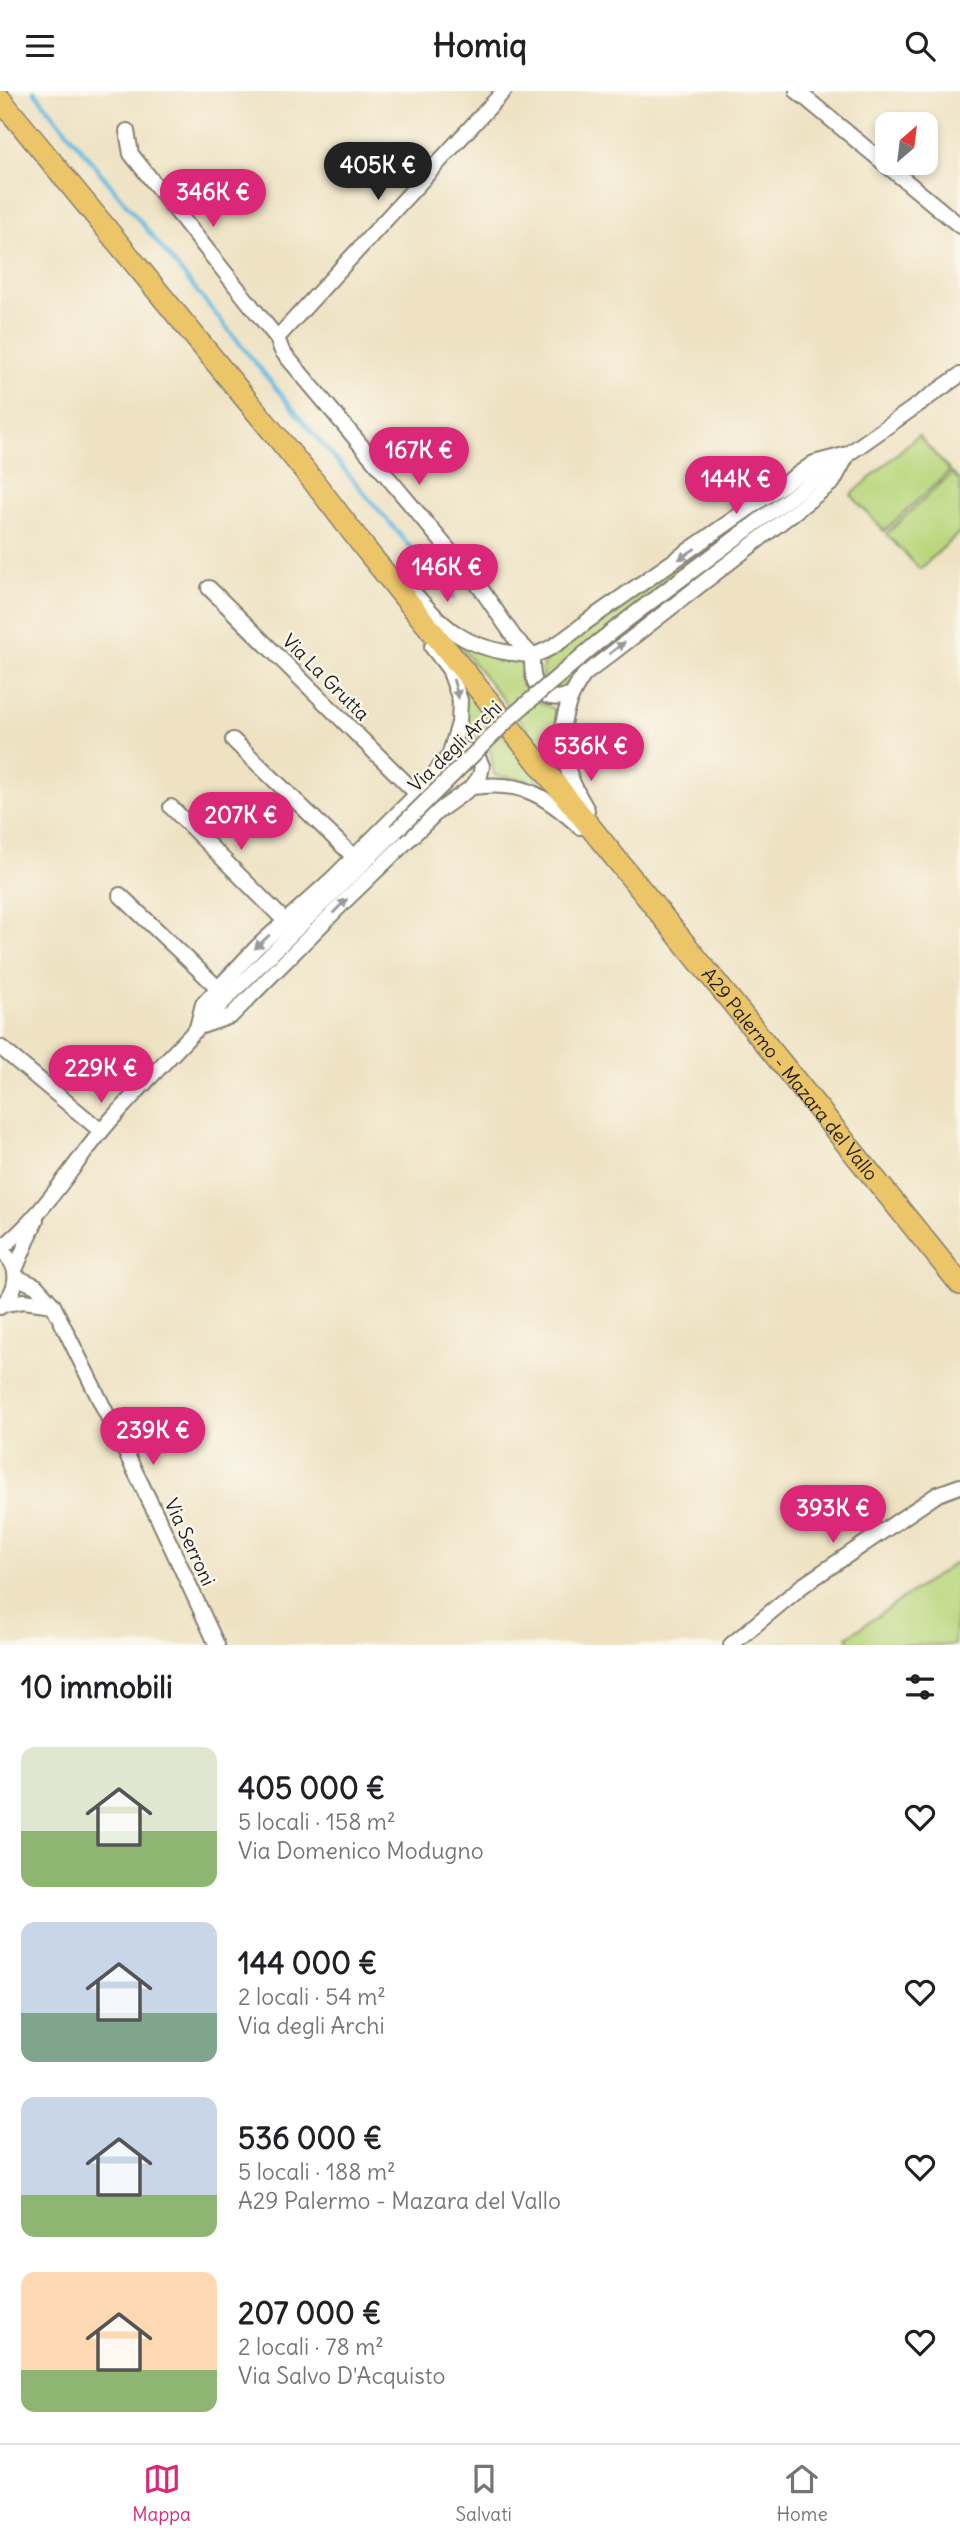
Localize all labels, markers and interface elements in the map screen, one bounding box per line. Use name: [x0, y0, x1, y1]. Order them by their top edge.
text: Homiq: [433, 25, 527, 66]
icon: menu: [21, 27, 59, 65]
icon: search: [901, 27, 939, 65]
north arrow: [875, 112, 938, 175]
map controls: [875, 112, 938, 175]
pin: 405K €: [321, 143, 435, 202]
text: 405K €: [340, 150, 416, 179]
pin: 346K €: [156, 169, 270, 229]
text: 346K €: [176, 177, 250, 206]
pin: 167K €: [362, 427, 476, 487]
text: 167K €: [385, 435, 453, 464]
pin: 144K €: [679, 457, 793, 516]
text: 144K €: [701, 464, 771, 493]
pin: 146K €: [390, 545, 504, 604]
one-way arrow: [678, 547, 696, 561]
text: 146K €: [412, 552, 482, 581]
street label: Via La Grutta: [277, 628, 375, 726]
one-way arrow: [608, 642, 626, 656]
one-way arrow: [452, 679, 462, 700]
street label: Via degli Archi: [403, 695, 507, 797]
pin: 536K €: [534, 723, 648, 783]
text: 536K €: [554, 731, 628, 760]
pin: 207K €: [184, 793, 298, 852]
text: 207K €: [204, 800, 278, 829]
one-way arrow: [332, 898, 348, 914]
one-way arrow: [254, 934, 271, 950]
street label: A29 Palermo - Mazara del Vallo: [697, 963, 883, 1185]
pin: 229K €: [44, 1045, 158, 1105]
text: 229K €: [65, 1053, 137, 1082]
pin: 239K €: [96, 1407, 210, 1467]
text: 239K €: [116, 1415, 190, 1444]
pin: 393K €: [776, 1485, 890, 1545]
text: 393K €: [796, 1493, 870, 1522]
street label: Via Serroni: [159, 1495, 221, 1589]
text: 10 immobili: [21, 1668, 173, 1706]
icon: filters: [901, 1668, 939, 1706]
text: 405 000 €: [238, 1769, 385, 1807]
icon: home: [77, 1775, 161, 1859]
icon: heart: [901, 1798, 939, 1836]
text: 5 locali · 158 m²: [238, 1807, 396, 1836]
text: Via Domenico Modugno: [238, 1836, 484, 1865]
text: 144 000 €: [238, 1944, 377, 1982]
icon: home: [77, 1950, 161, 2034]
icon: heart: [901, 1973, 939, 2011]
text: 2 locali · 54 m²: [238, 1982, 386, 2011]
text: Via degli Archi: [238, 2011, 385, 2040]
text: 536 000 €: [238, 2119, 382, 2157]
icon: home: [77, 2125, 161, 2209]
icon: heart: [901, 2148, 939, 2186]
text: 5 locali · 188 m²: [238, 2157, 396, 2186]
text: A29 Palermo - Mazara del Vallo: [238, 2186, 561, 2215]
text: 207 000 €: [238, 2294, 381, 2332]
icon: home: [77, 2300, 161, 2384]
icon: heart: [901, 2323, 939, 2361]
text: 2 locali · 78 m²: [238, 2332, 384, 2361]
text: Via Salvo D'Acquisto: [238, 2361, 445, 2390]
tab: Mappa: [132, 2460, 191, 2526]
tab: Salvati: [456, 2460, 512, 2526]
tab: Home: [776, 2460, 828, 2526]

